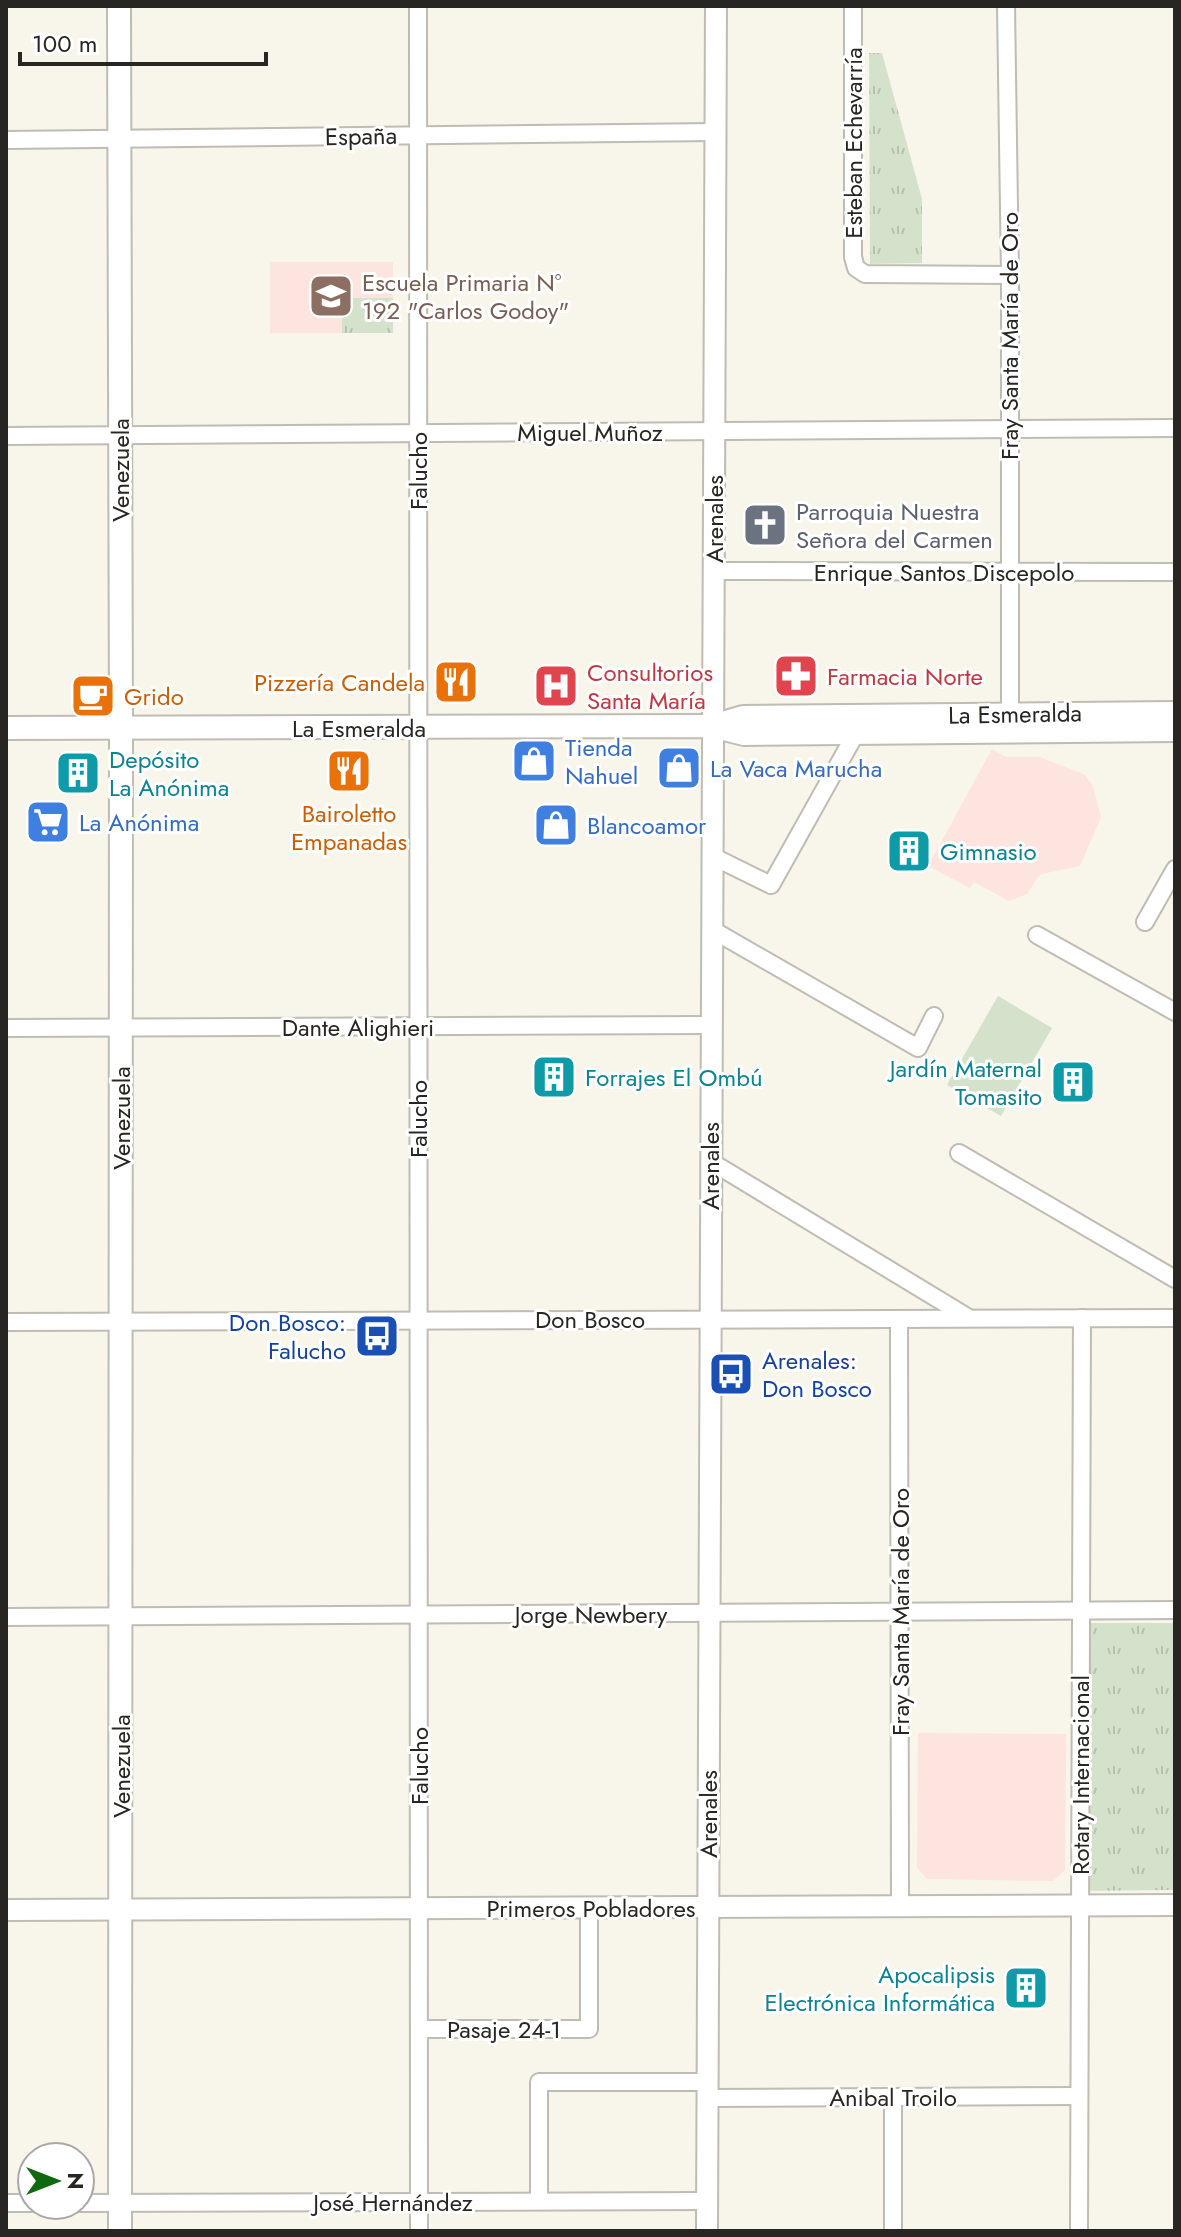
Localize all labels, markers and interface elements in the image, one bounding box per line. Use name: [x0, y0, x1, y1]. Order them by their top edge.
scale bar: [20, 16, 266, 66]
text: 100 m: [32, 26, 98, 61]
street label: Esteban Echevarría: [836, 47, 871, 239]
street label: España: [325, 118, 397, 154]
street label: Fray Santa María de Oro: [992, 212, 1027, 460]
place label: Escuela Primaria N° 192 "Carlos Godoy": [362, 265, 569, 328]
school or university icon: Escuela Primaria N° 192 "Carlos Godoy": [307, 272, 355, 320]
street label: Miguel Muñoz: [517, 415, 663, 450]
street label: Venezuela: [103, 418, 138, 522]
street label: Falucho: [401, 432, 436, 510]
street label: Arenales: [697, 475, 732, 563]
place label: Parroquia Nuestra Señora del Carmen: [796, 494, 993, 557]
church icon: Parroquia Nuestra Señora del Carmen: [741, 501, 789, 549]
street label: Enrique Santos Discepolo: [814, 555, 1074, 590]
pharmacy icon: Farmacia Norte: [772, 652, 820, 700]
place label: Consultorios Santa María: [587, 655, 713, 718]
restaurant icon: Pizzería Candela: [432, 658, 480, 706]
place label: Farmacia Norte: [827, 659, 983, 694]
hospital icon: Consultorios Santa María: [532, 662, 580, 710]
place label: Pizzería Candela: [254, 665, 425, 700]
cafe icon: Grido: [69, 672, 117, 720]
place label: Grido: [124, 679, 184, 714]
street label: La Esmeralda: [948, 695, 1082, 733]
street label: La Esmeralda: [292, 711, 426, 746]
place label: Tienda Nahuel: [565, 730, 638, 793]
shop icon: Tienda Nahuel: [510, 737, 558, 785]
place label: Depósito La Anónima: [109, 742, 229, 805]
shop icon: La Vaca Marucha: [655, 744, 703, 792]
restaurant icon: Bairoletto Empanadas: [325, 747, 373, 795]
building icon: Depósito La Anónima: [54, 749, 102, 797]
place label: La Vaca Marucha: [710, 751, 882, 786]
place label: Bairoletto Empanadas: [291, 796, 407, 859]
supermarket icon: La Anónima: [24, 798, 72, 846]
shop icon: Blancoamor: [532, 801, 580, 849]
place label: La Anónima: [79, 805, 199, 840]
place label: Blancoamor: [587, 808, 707, 843]
building icon: Gimnasio: [885, 827, 933, 875]
place label: Gimnasio: [940, 834, 1037, 869]
street label: Dante Alighieri: [282, 1010, 434, 1045]
place label: Jardín Maternal Tomasito: [887, 1051, 1042, 1114]
building icon: Forrajes El Ombú: [530, 1053, 578, 1101]
building icon: Jardín Maternal Tomasito: [1049, 1058, 1097, 1106]
place label: Forrajes El Ombú: [585, 1060, 763, 1095]
street label: Venezuela: [104, 1066, 139, 1170]
street label: Falucho: [401, 1080, 436, 1158]
street label: Arenales: [693, 1122, 728, 1210]
street label: Don Bosco: [535, 1302, 645, 1337]
place label: Don Bosco: Falucho: [229, 1305, 346, 1368]
bus stop icon: Don Bosco: Falucho: [353, 1312, 401, 1360]
place label: Arenales: Don Bosco: [762, 1343, 872, 1406]
bus stop icon: Arenales: Don Bosco: [707, 1350, 755, 1398]
street label: Fray Santa María de Oro: [883, 1488, 918, 1736]
street label: Jorge Newbery: [512, 1597, 668, 1632]
street label: Rotary Internacional: [1063, 1675, 1098, 1875]
street label: Venezuela: [104, 1714, 139, 1818]
street label: Falucho: [402, 1727, 437, 1805]
street label: Arenales: [691, 1770, 726, 1858]
street label: Primeros Pobladores: [486, 1891, 696, 1926]
place label: Apocalipsis Electrónica Informática: [765, 1957, 995, 2020]
building icon: Apocalipsis Electrónica Informática: [1002, 1964, 1050, 2012]
street label: Pasaje 24-1: [447, 2012, 561, 2047]
street label: Anibal Troilo: [829, 2080, 957, 2115]
north arrow: [16, 2141, 96, 2221]
text: N: [60, 2172, 92, 2190]
street label: José Hernández: [310, 2185, 473, 2220]

